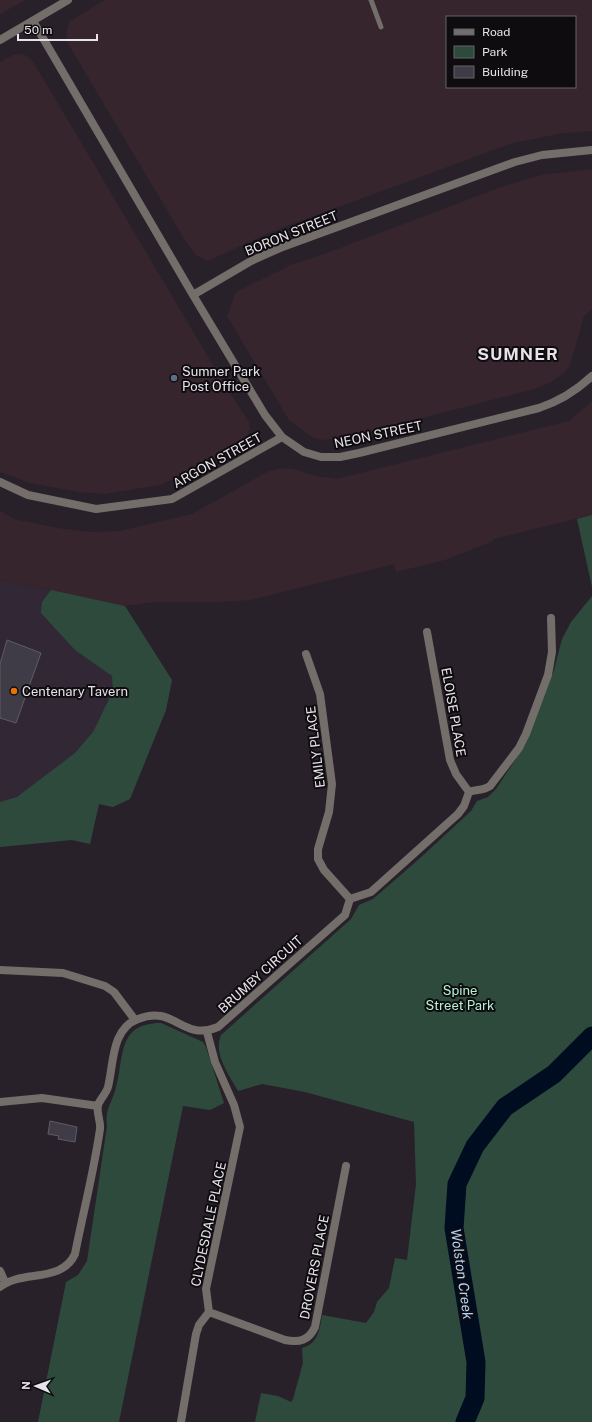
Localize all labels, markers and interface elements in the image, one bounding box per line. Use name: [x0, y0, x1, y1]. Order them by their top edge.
scale bar: [18, 16, 97, 42]
legend: [446, 16, 576, 88]
text: 50 m: [24, 23, 52, 37]
text: Road: [482, 25, 510, 39]
text: Park: [482, 45, 508, 59]
text: Building: [482, 65, 528, 79]
street label: BORON STREET: [243, 208, 340, 259]
district label: SUMNER: [477, 344, 559, 364]
place label: Sumner Park Post Office: [182, 364, 260, 394]
marker: Sumner Park Post Office: [169, 373, 179, 383]
street label: NEON STREET: [333, 418, 424, 451]
street label: ARGON STREET: [170, 430, 264, 491]
street label: ELOISE PLACE: [438, 666, 469, 758]
place label: Centenary Tavern: [22, 684, 128, 699]
marker: Centenary Tavern: [9, 686, 19, 696]
street label: EMILY PLACE: [303, 705, 328, 789]
street label: BRUMBY CIRCUIT: [215, 933, 306, 1016]
park label: Spine Street Park: [426, 983, 494, 1013]
street label: CLYDESDALE PLACE: [188, 1160, 229, 1288]
street label: DROVERS PLACE: [297, 1214, 332, 1321]
water label: Wolston Creek: [448, 1228, 476, 1321]
north arrow: [16, 1366, 56, 1406]
text: N: [20, 1381, 32, 1390]

